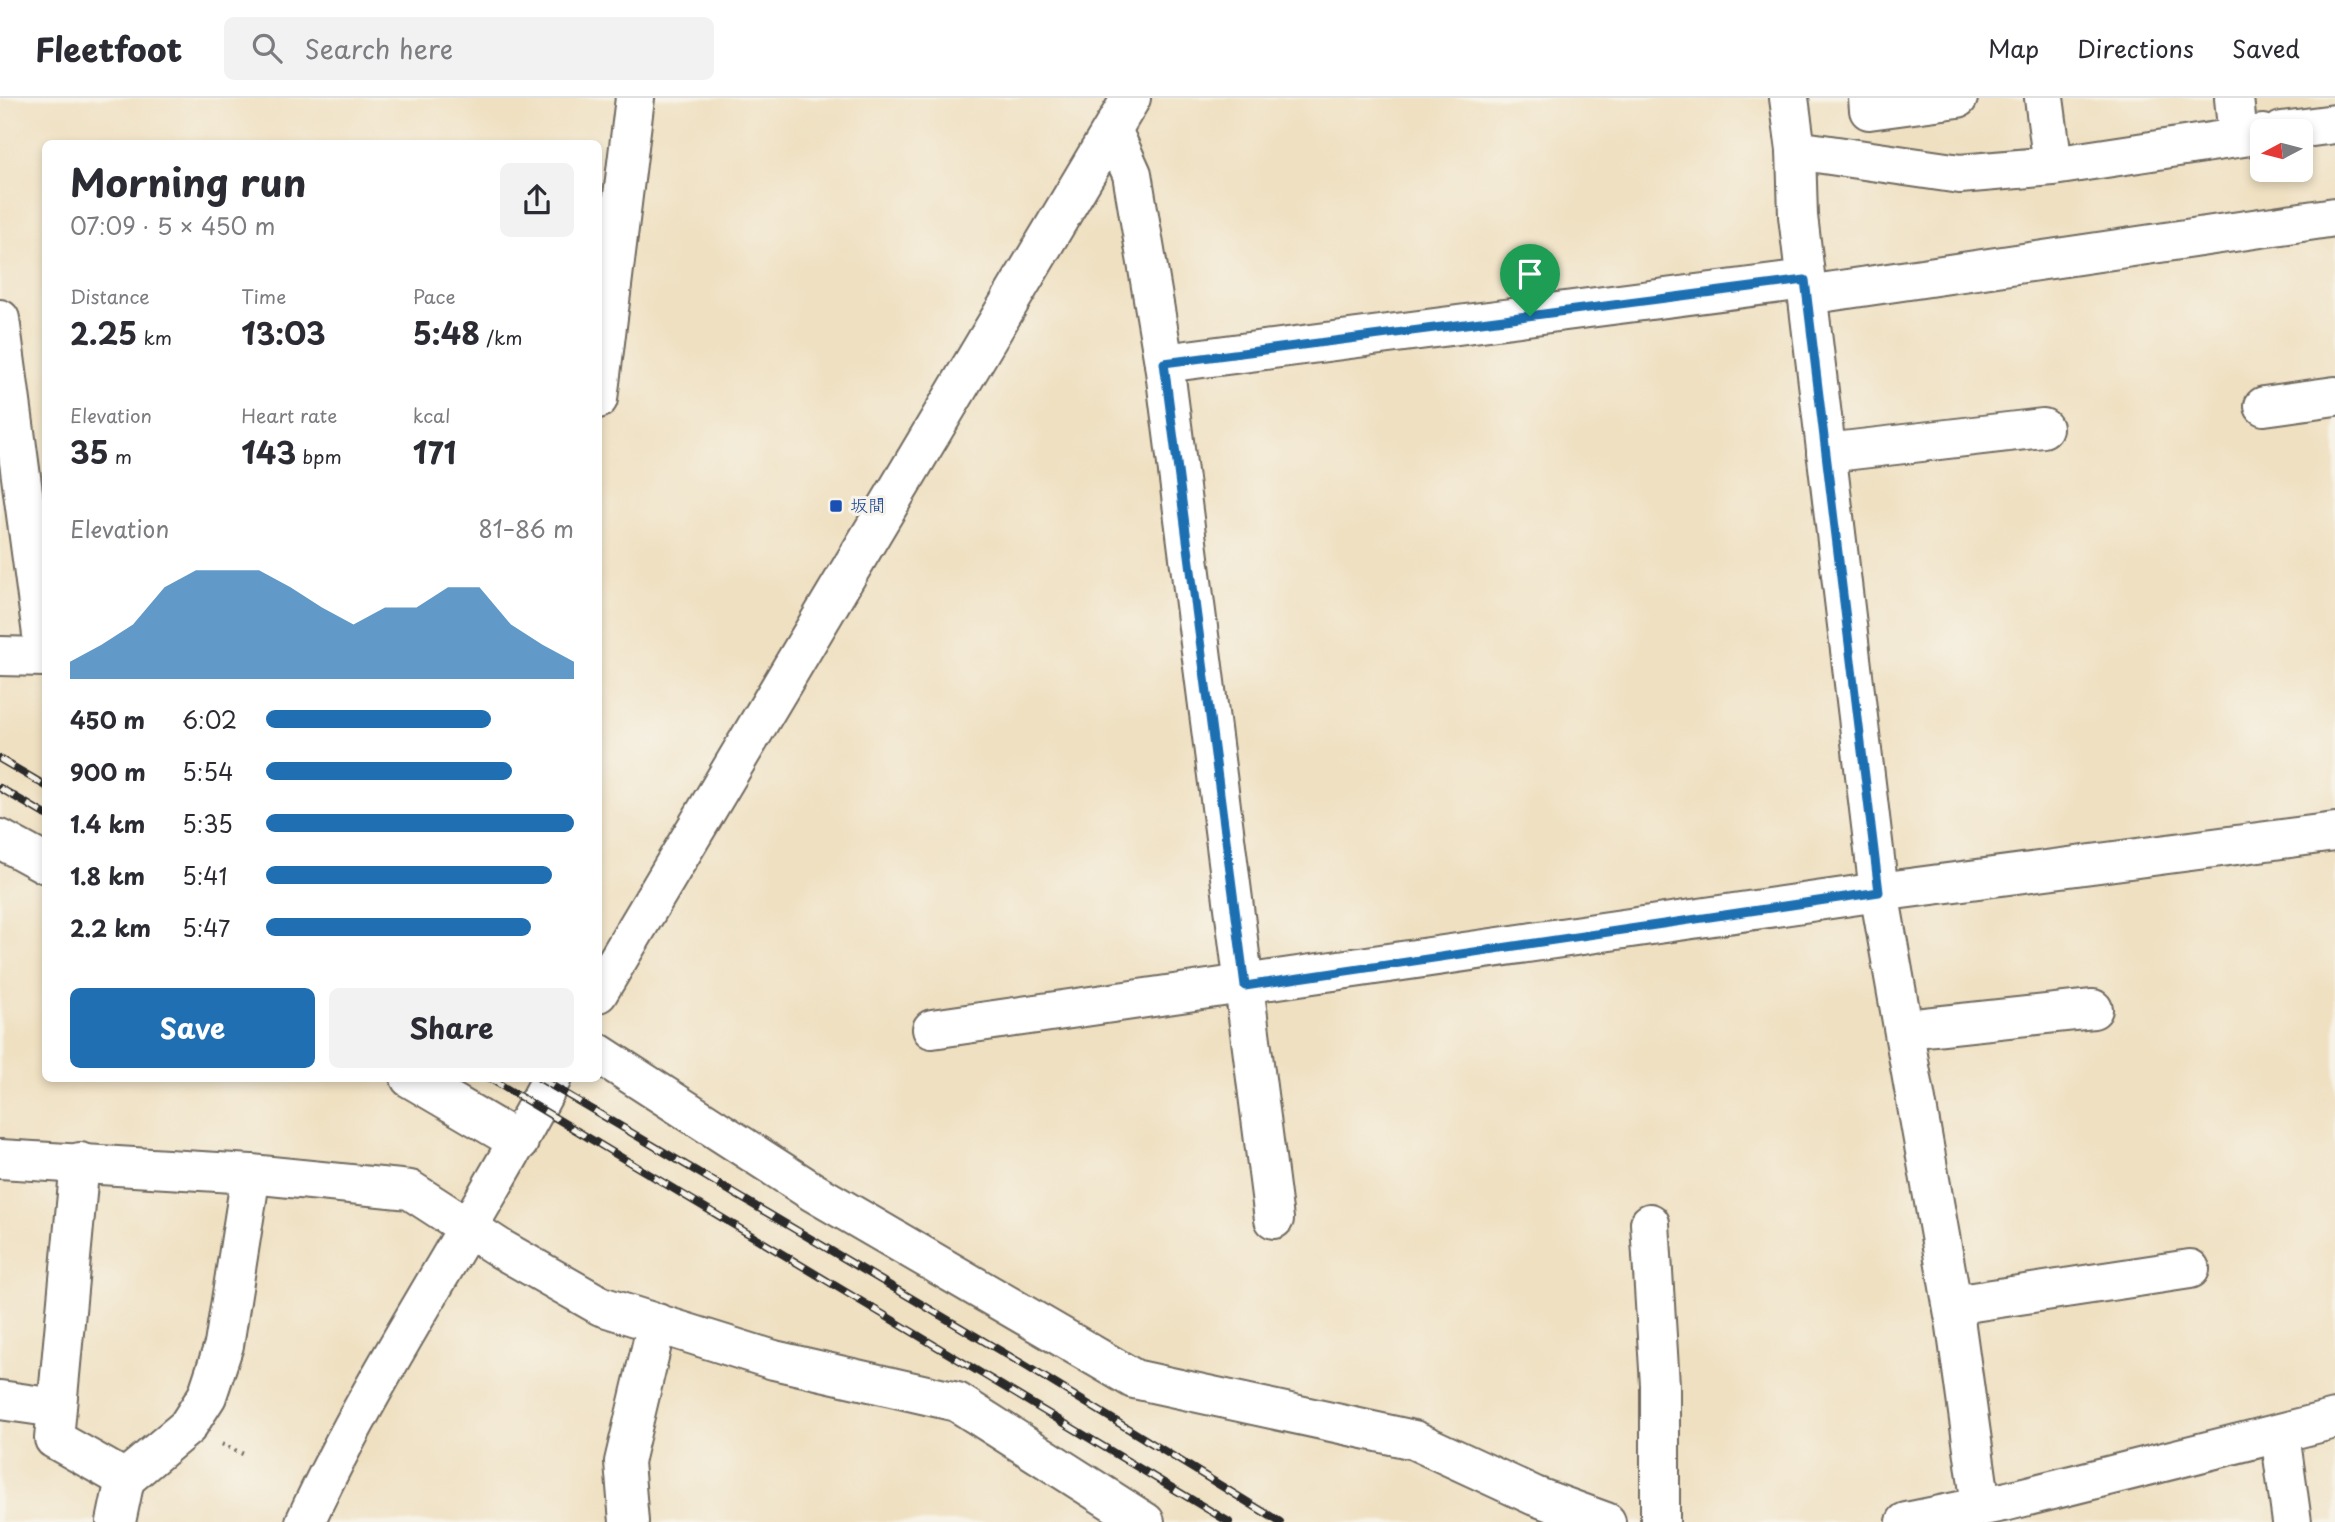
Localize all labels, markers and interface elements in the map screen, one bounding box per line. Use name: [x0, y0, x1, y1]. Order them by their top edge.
search box: [224, 17, 714, 80]
text: Fleetfoot: [35, 23, 182, 73]
icon: search: [248, 29, 286, 67]
text: Search here: [304, 29, 453, 68]
text: Map: [1988, 30, 2039, 66]
text: Directions: [2077, 30, 2194, 66]
text: Saved: [2232, 30, 2300, 66]
north arrow: [2250, 119, 2314, 182]
map controls: [2250, 119, 2313, 182]
text: Morning run: [70, 153, 306, 210]
button: share: [500, 163, 574, 237]
text: 07:09 · 5 × 450 m: [70, 208, 275, 243]
pin: [1500, 244, 1560, 316]
icon: arrive: [1511, 255, 1549, 293]
text: Distance: [70, 282, 150, 310]
text: Time: [241, 282, 286, 310]
text: Pace: [413, 282, 456, 310]
text: 2.25: [70, 310, 137, 355]
text: 13:03: [241, 310, 326, 355]
text: 5:48: [413, 310, 480, 355]
text: km: [137, 323, 172, 351]
text: /km: [480, 323, 523, 351]
text: Elevation: [70, 401, 152, 429]
text: Heart rate: [241, 401, 337, 429]
text: kcal: [413, 401, 451, 429]
text: 35: [70, 429, 109, 474]
text: 143: [241, 429, 296, 474]
text: 171: [413, 429, 456, 474]
text: m: [109, 442, 132, 470]
text: bpm: [296, 442, 342, 470]
place label: 坂間: [850, 491, 886, 518]
marker: 坂間: [828, 498, 844, 514]
text: Elevation: [70, 511, 169, 546]
text: 81–86 m: [478, 511, 574, 546]
text: 450 m: [70, 702, 145, 737]
text: 6:02: [182, 702, 237, 737]
text: 900 m: [70, 754, 146, 789]
text: 5:54: [182, 754, 233, 789]
text: 1.4 km: [70, 806, 145, 841]
text: 5:35: [182, 806, 233, 841]
text: 1.8 km: [70, 858, 145, 893]
text: 5:41: [182, 858, 228, 893]
text: 2.2 km: [70, 910, 151, 945]
text: 5:47: [182, 910, 230, 945]
button: Save: [70, 988, 315, 1068]
button: Share: [329, 988, 574, 1068]

